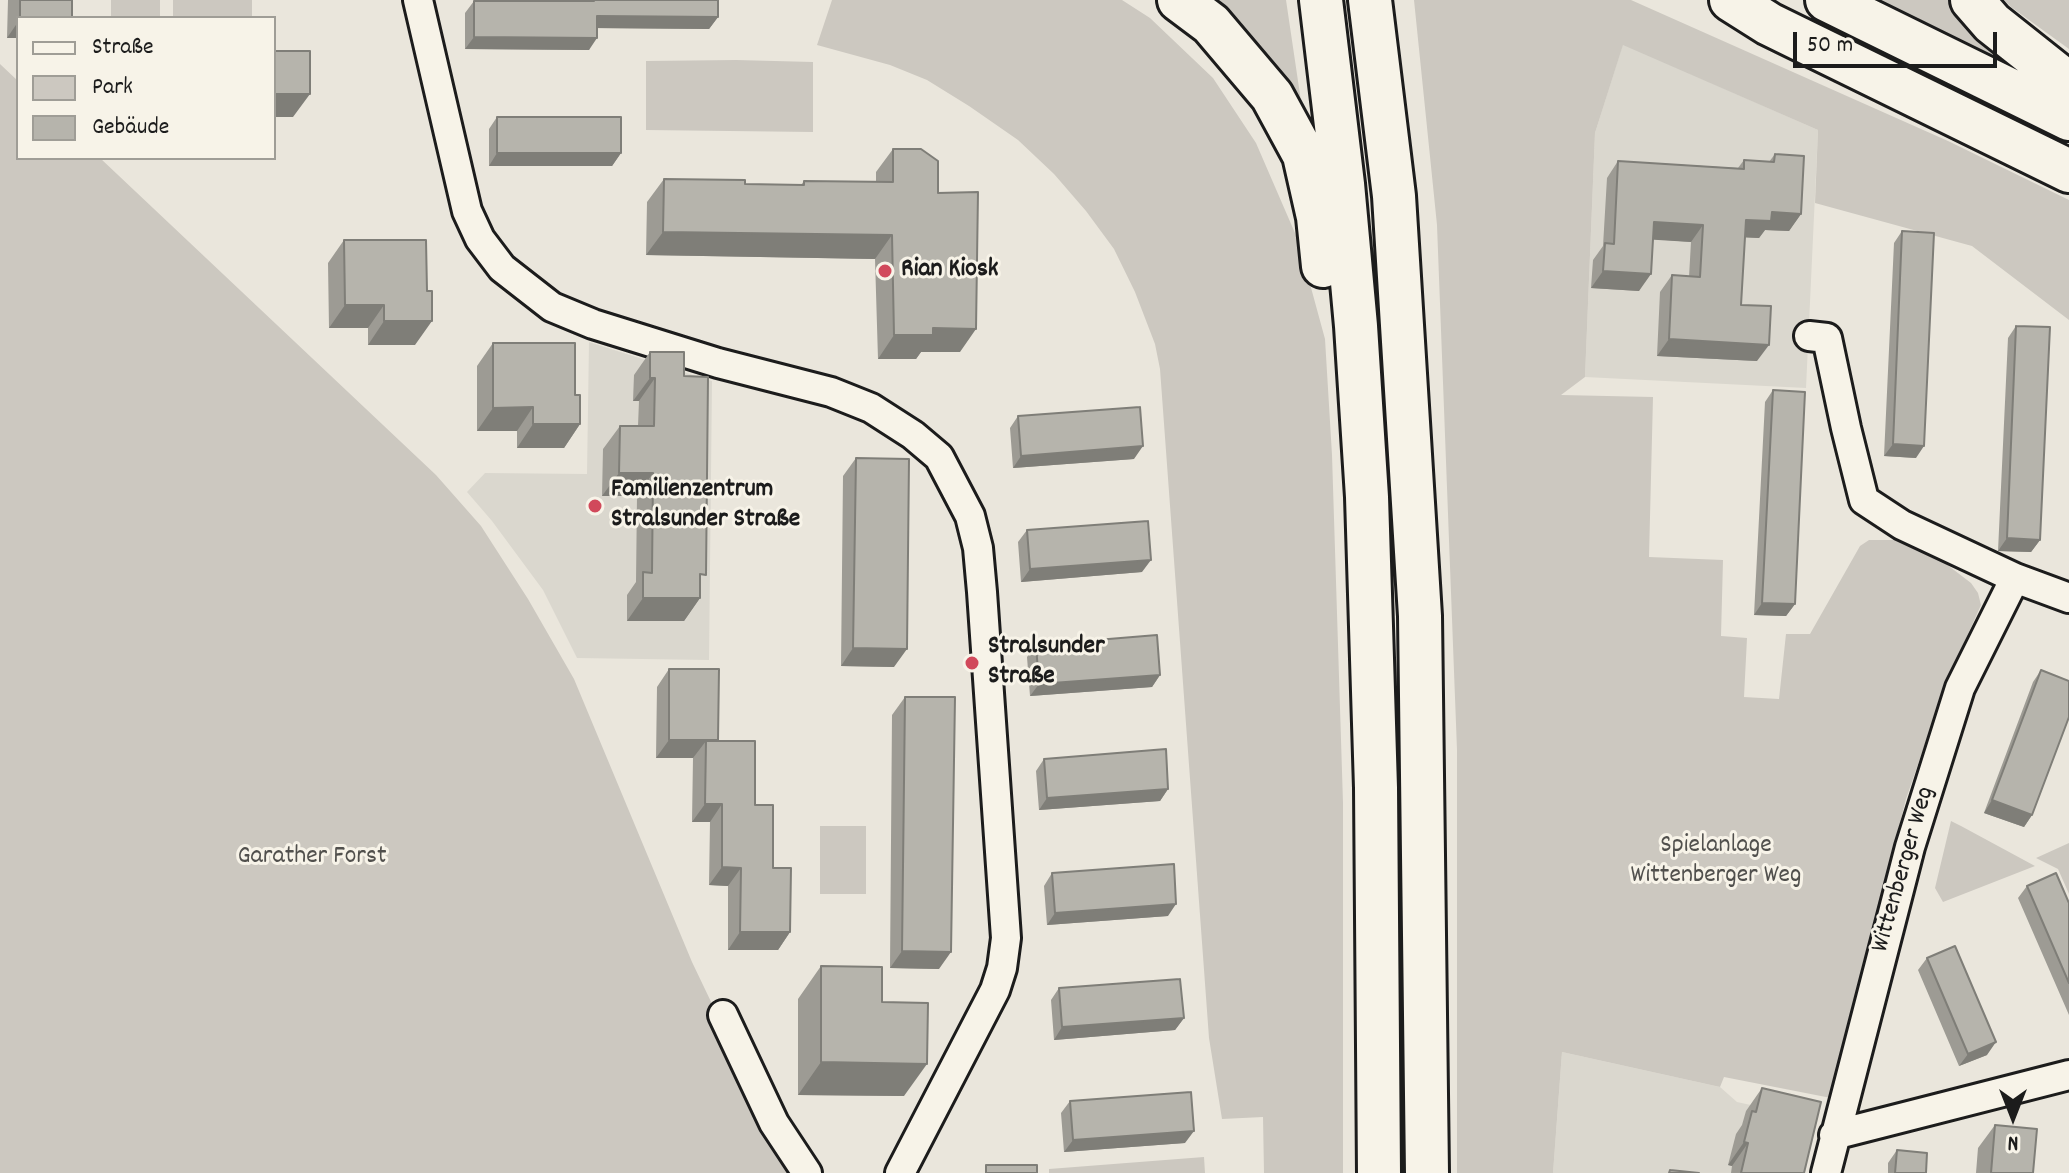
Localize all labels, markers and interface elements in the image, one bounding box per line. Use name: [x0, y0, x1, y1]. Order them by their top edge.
legend: [16, 16, 276, 160]
scale bar: [1797, 16, 2001, 66]
text: 50 m: [1807, 29, 1853, 63]
text: Straße: [92, 31, 154, 65]
text: Park: [92, 71, 133, 105]
text: Gebäude: [92, 111, 169, 145]
place label: Rian Kiosk: [901, 255, 999, 287]
marker: Rian Kiosk: [876, 262, 894, 280]
place label: Familienzentrum Stralsunder Straße: [611, 475, 800, 536]
marker: Familienzentrum Stralsunder Straße: [586, 497, 604, 515]
place label: Stralsunder Straße: [988, 632, 1105, 694]
marker: Stralsunder Straße: [963, 654, 981, 672]
street label: Wittenberger Weg: [1866, 784, 1944, 956]
park label: Spielanlage Wittenberger Weg: [1631, 831, 1801, 892]
park label: Garather Forst: [237, 842, 387, 874]
north arrow: [1973, 1077, 2053, 1157]
text: N: [2008, 1126, 2018, 1157]

